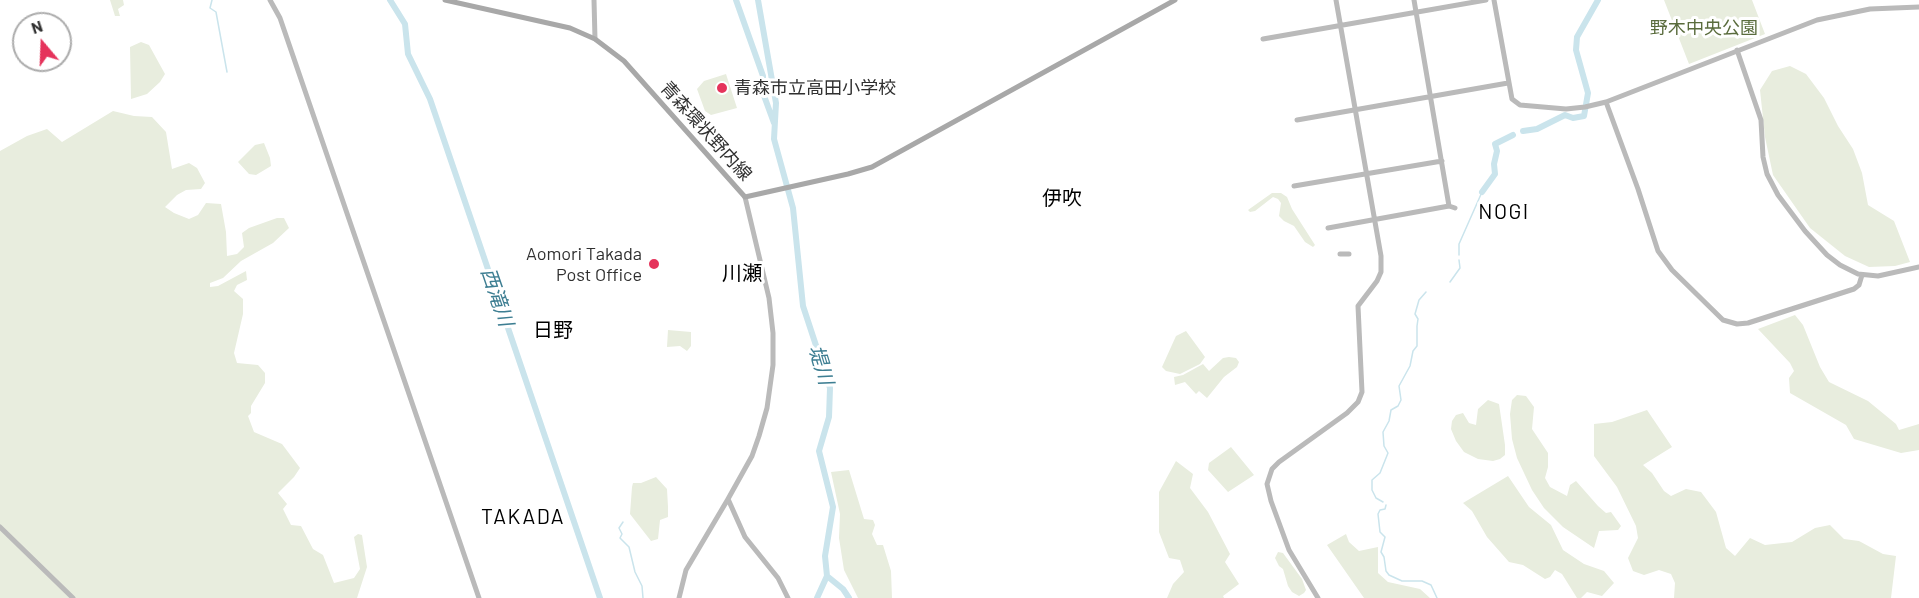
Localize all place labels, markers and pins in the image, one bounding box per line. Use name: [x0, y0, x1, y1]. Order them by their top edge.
place label: 青森市立高田小学校: [734, 77, 896, 99]
marker: 青森市立高田小学校: [715, 81, 729, 95]
place label: Aomori Takada Post Office: [526, 243, 642, 286]
marker: Aomori Takada Post Office: [647, 257, 661, 271]

